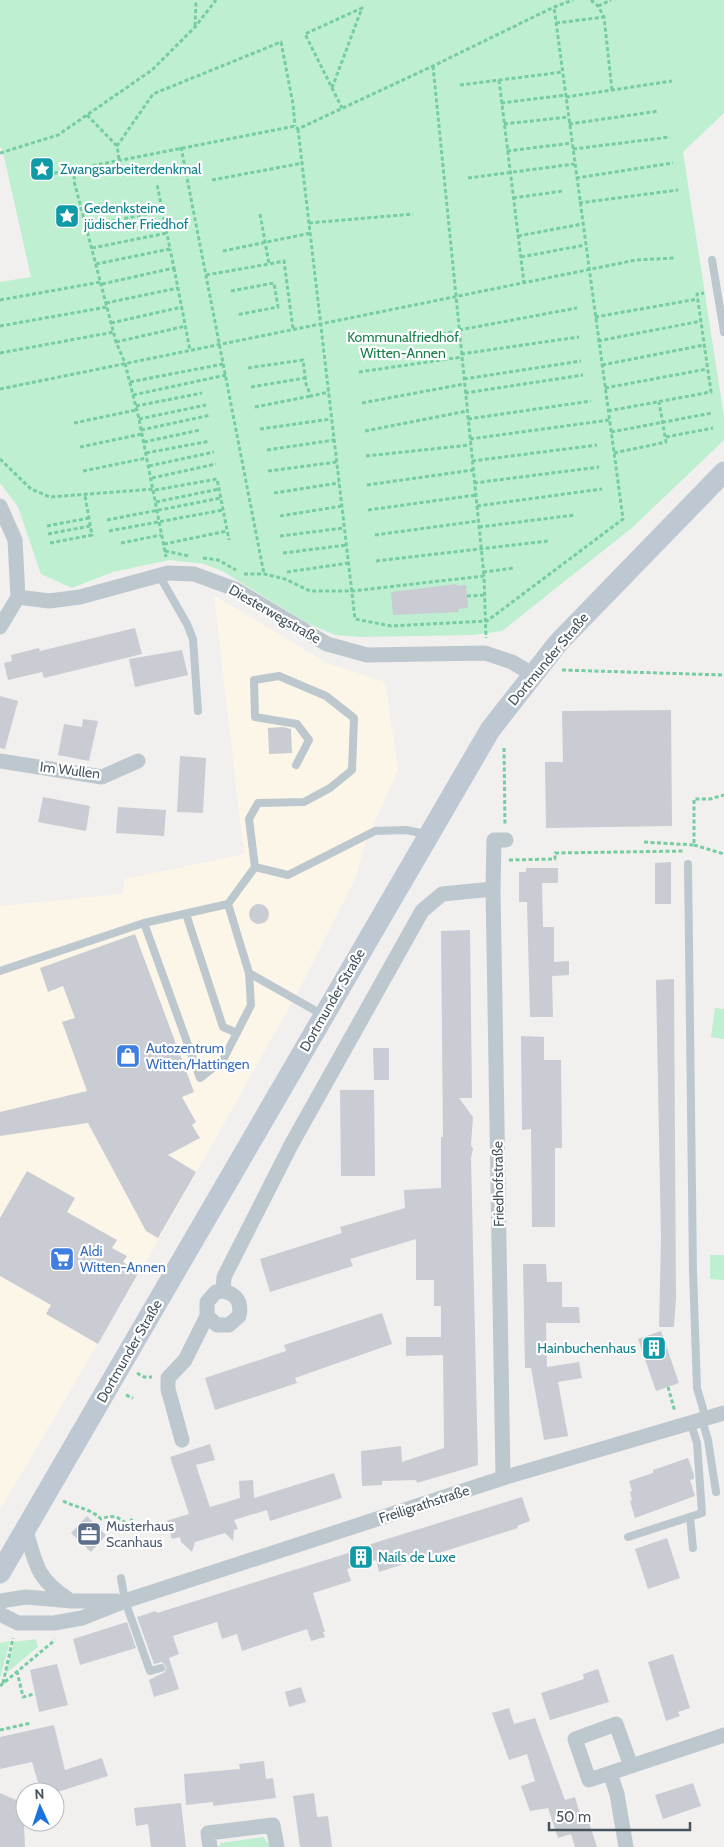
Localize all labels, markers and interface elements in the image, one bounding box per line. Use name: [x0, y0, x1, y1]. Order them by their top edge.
place icon: Zwangsarbeiterdenkmal: [29, 156, 55, 182]
place label: Zwangsarbeiterdenkmal: [60, 160, 202, 178]
place label: Gedenksteine jüdischer Friedhof: [83, 199, 189, 233]
place icon: Gedenksteine jüdischer Friedhof: [54, 203, 80, 229]
park label: Kommunalfriedhof Witten-Annen: [347, 328, 459, 362]
street label: Diesterwegstraße: [226, 580, 324, 648]
street label: Dortmunder Straße: [504, 609, 592, 709]
street label: Im Wullen: [39, 757, 101, 783]
street label: Dortmunder Straße: [295, 945, 369, 1055]
place label: Autozentrum Witten/Hattingen: [146, 1039, 250, 1073]
shop icon: Autozentrum Witten/Hattingen: [115, 1043, 141, 1069]
street label: Friedhofstraße: [488, 1141, 508, 1227]
place label: Aldi Witten-Annen: [80, 1242, 166, 1276]
supermarket icon: Aldi Witten-Annen: [49, 1246, 75, 1272]
street label: Dortmunder Straße: [92, 1296, 166, 1406]
building icon: Hainbuchenhaus: [641, 1335, 667, 1361]
place label: Hainbuchenhaus: [537, 1339, 636, 1357]
street label: Freiligrathstraße: [376, 1481, 472, 1527]
place label: Musterhaus Scanhaus: [106, 1517, 174, 1551]
office icon: Musterhaus Scanhaus: [76, 1521, 102, 1547]
building icon: Nails de Luxe: [348, 1544, 374, 1570]
place label: Nails de Luxe: [378, 1548, 456, 1566]
north arrow: [15, 1782, 65, 1832]
text: N: [34, 1785, 45, 1803]
scale bar: [549, 1800, 690, 1832]
text: 50 m: [556, 1808, 591, 1826]

